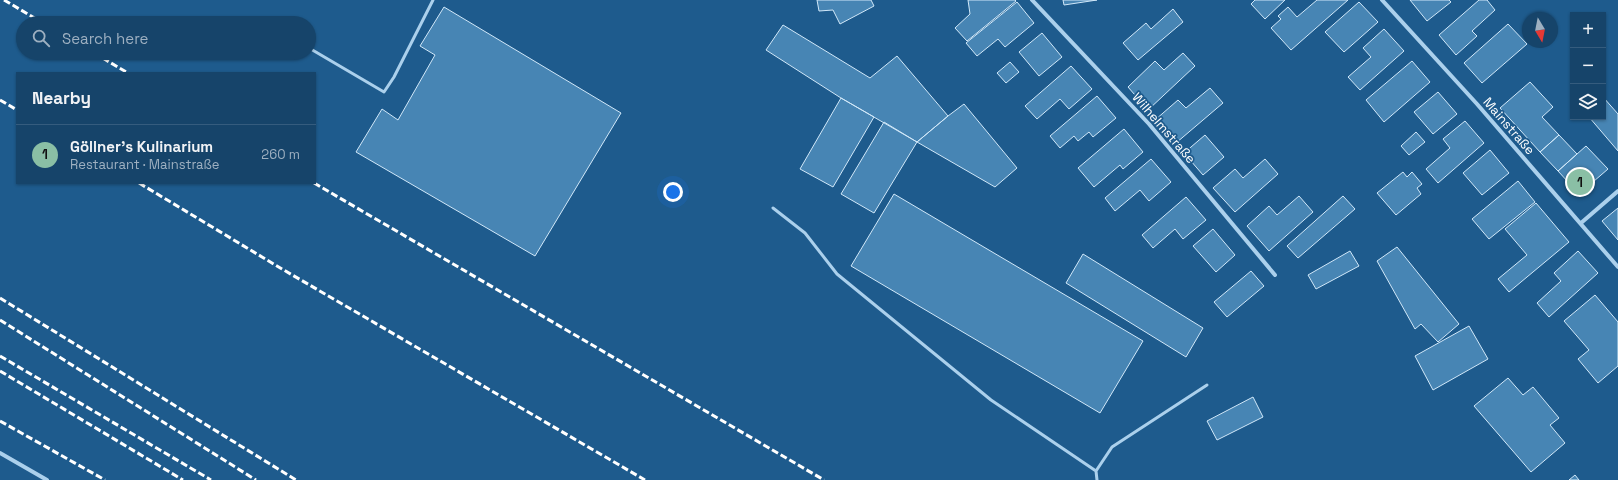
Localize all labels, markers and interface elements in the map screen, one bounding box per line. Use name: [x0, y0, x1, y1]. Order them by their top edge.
north arrow: [1522, 12, 1558, 48]
map controls: [1570, 12, 1606, 120]
button: +: [1570, 12, 1606, 48]
search box: [16, 16, 316, 60]
icon: search: [30, 27, 52, 49]
text: Search here: [62, 29, 148, 48]
button: −: [1570, 48, 1606, 84]
button: layers: [1570, 84, 1606, 120]
text: Nearby: [32, 87, 91, 109]
street label: Wilhelmstraße: [1129, 89, 1199, 167]
street label: Mainstraße: [1479, 94, 1539, 158]
text: Göllner's Kulinarium: [70, 137, 213, 156]
text: 1: [42, 146, 48, 163]
text: 260 m: [261, 146, 300, 163]
text: Restaurant · Mainstraße: [70, 156, 219, 173]
pin: 1: [1567, 167, 1593, 197]
your location: [663, 182, 683, 202]

